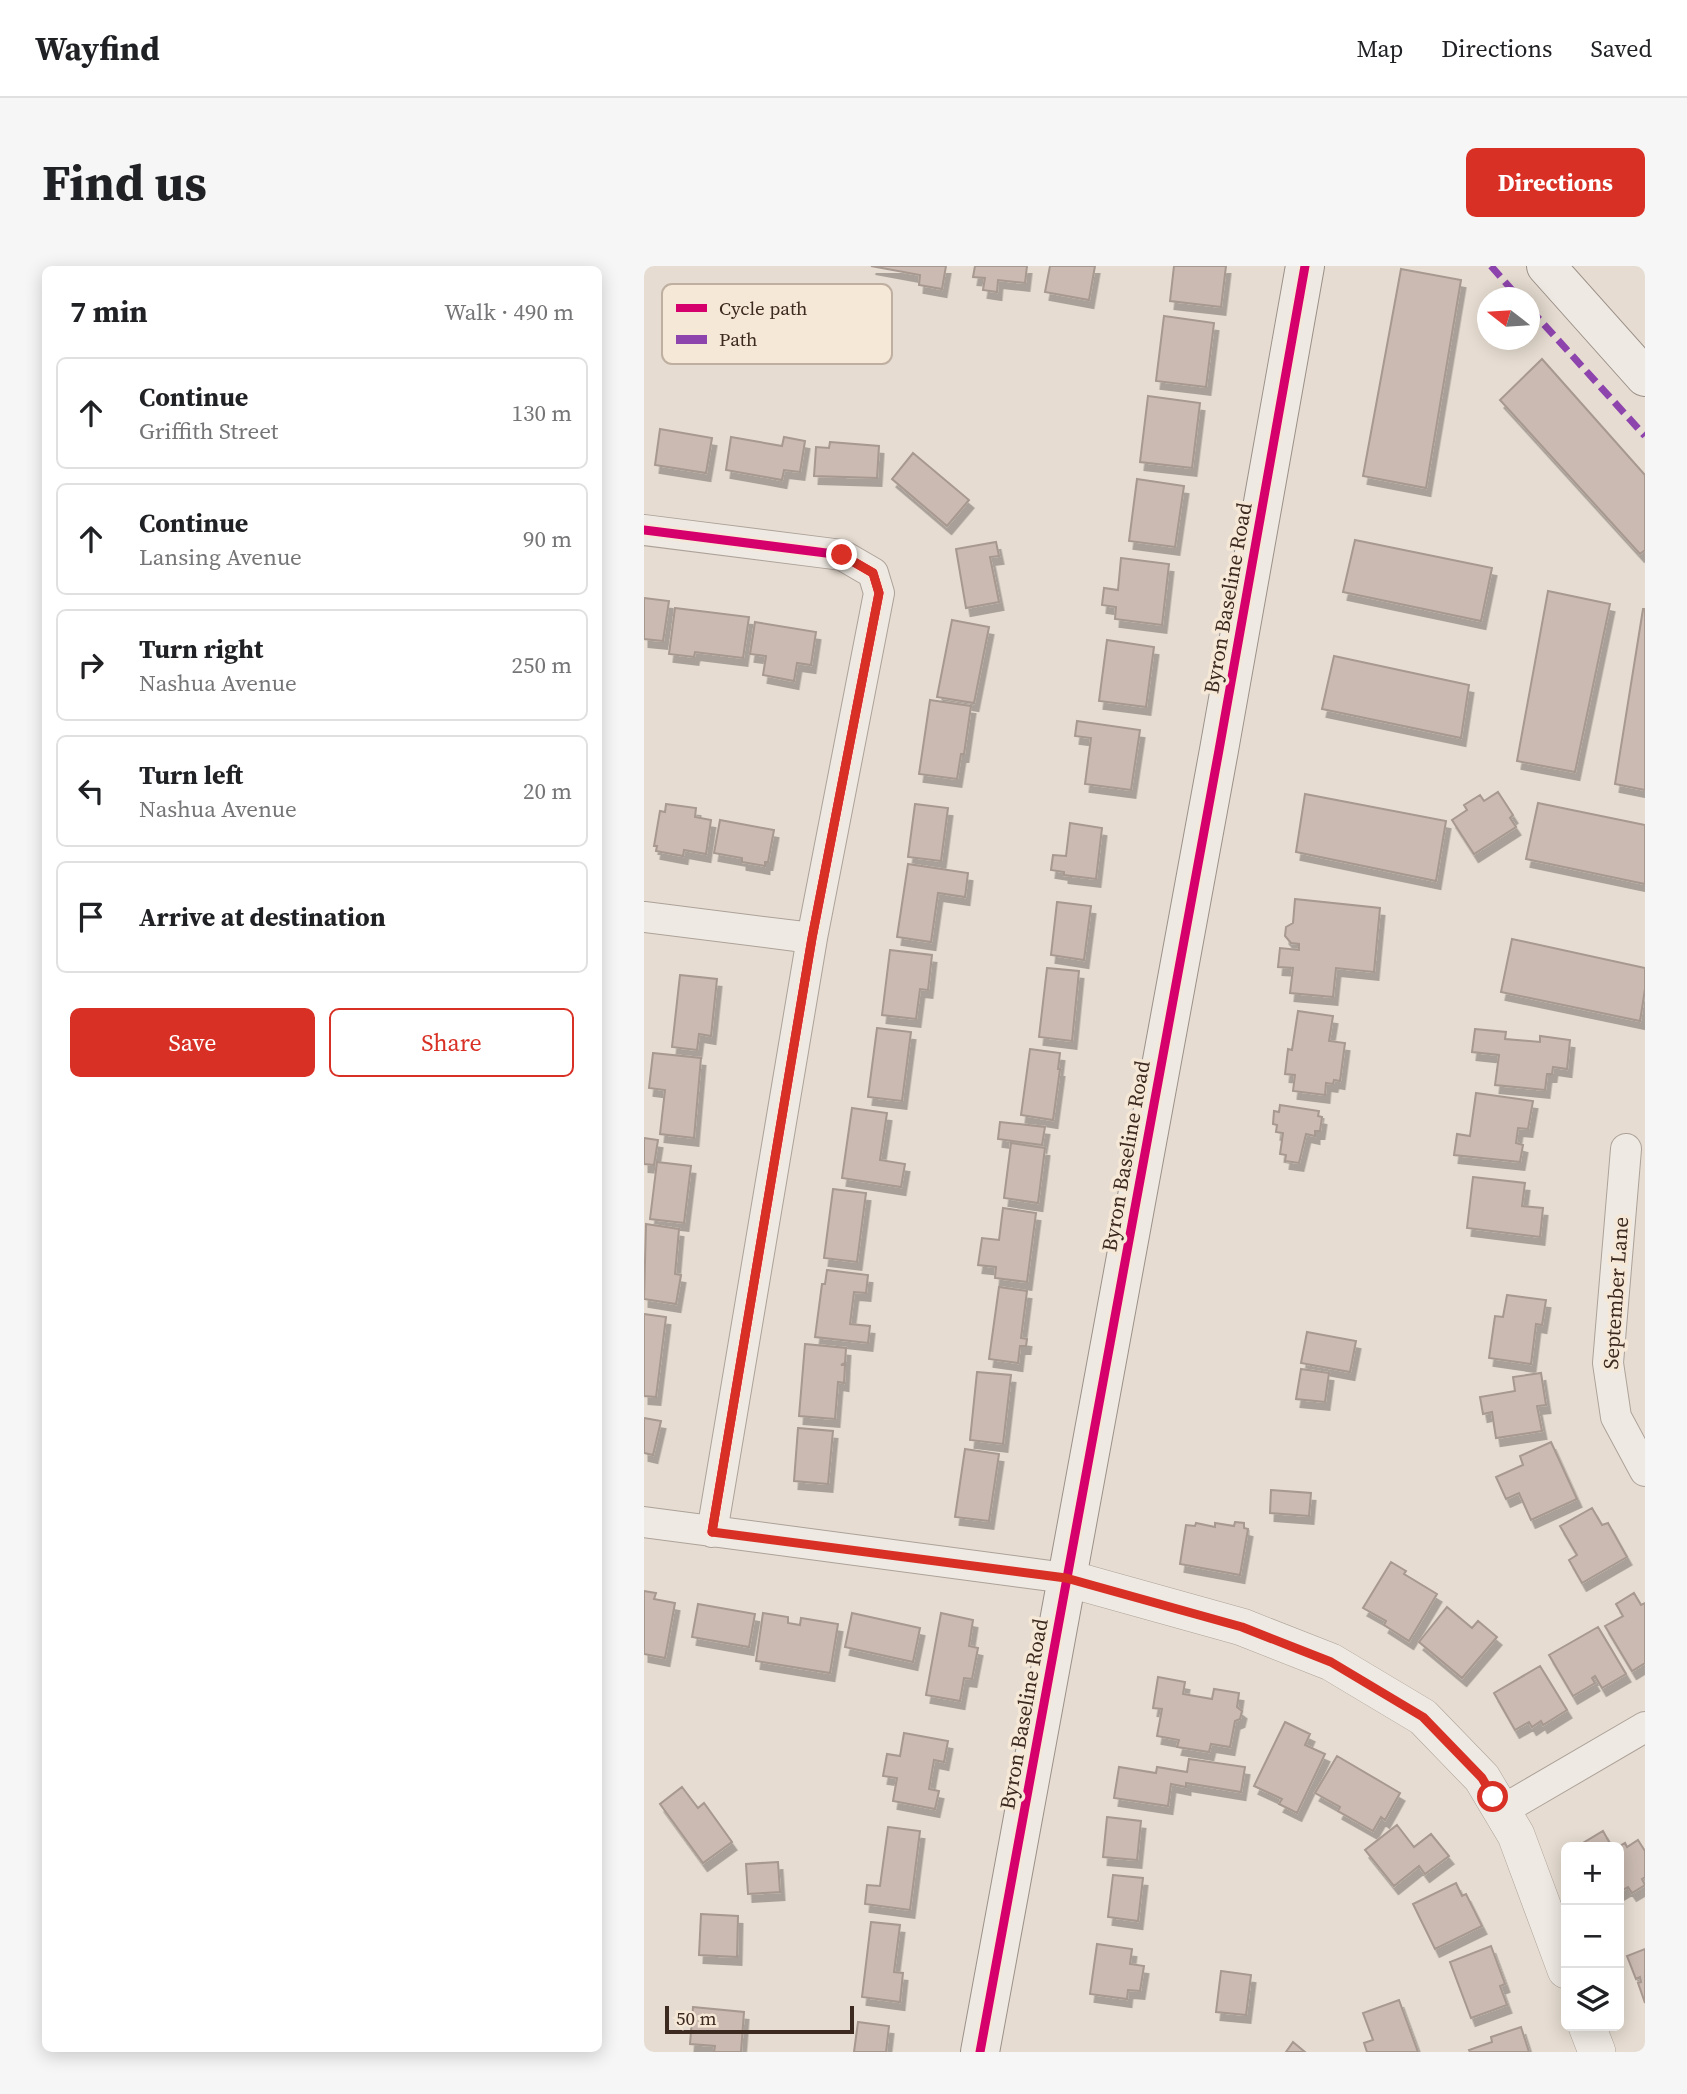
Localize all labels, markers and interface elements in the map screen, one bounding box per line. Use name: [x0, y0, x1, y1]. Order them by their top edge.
text: Wayfind: [35, 26, 160, 71]
text: Map: [1356, 32, 1403, 65]
text: Directions: [1441, 32, 1552, 65]
text: Saved: [1590, 32, 1652, 65]
button: Directions: [1466, 148, 1645, 217]
text: Find us: [42, 149, 207, 216]
legend: [662, 284, 892, 364]
north arrow: [1477, 287, 1540, 350]
text: 7 min: [70, 291, 148, 332]
text: Cycle path: [719, 295, 808, 321]
text: Walk · 490 m: [444, 296, 574, 328]
text: Path: [719, 326, 757, 352]
text: Continue: [139, 379, 248, 415]
icon: ahead: [72, 394, 110, 432]
text: 130 m: [511, 397, 572, 429]
text: Griffith Street: [139, 415, 278, 447]
street label: Byron Baseline Road: [1196, 500, 1259, 696]
text: Continue: [139, 505, 248, 541]
icon: ahead: [72, 520, 110, 558]
text: 90 m: [523, 523, 572, 555]
route end: [826, 539, 857, 570]
text: Lansing Avenue: [139, 541, 302, 573]
text: Turn right: [139, 631, 263, 667]
icon: right: [72, 646, 110, 684]
text: 250 m: [511, 649, 572, 681]
text: Nashua Avenue: [139, 667, 297, 699]
text: Turn left: [139, 757, 243, 793]
icon: left: [72, 772, 110, 810]
text: 20 m: [523, 775, 572, 807]
text: Nashua Avenue: [139, 793, 297, 825]
icon: arrive: [72, 898, 110, 936]
text: Arrive at destination: [139, 899, 386, 935]
button: Save: [70, 1008, 315, 1077]
button: Share: [329, 1008, 574, 1077]
street label: Byron Baseline Road: [1094, 1058, 1157, 1254]
street label: September Lane: [1596, 1216, 1635, 1370]
street label: Byron Baseline Road: [992, 1616, 1055, 1812]
route start: [1477, 1781, 1508, 1812]
map controls: [1561, 1842, 1624, 2031]
button: +: [1561, 1842, 1624, 1905]
button: −: [1561, 1905, 1624, 1968]
button: layers: [1561, 1968, 1624, 2031]
scale bar: [665, 2003, 854, 2035]
text: 50 m: [676, 2005, 717, 2031]

